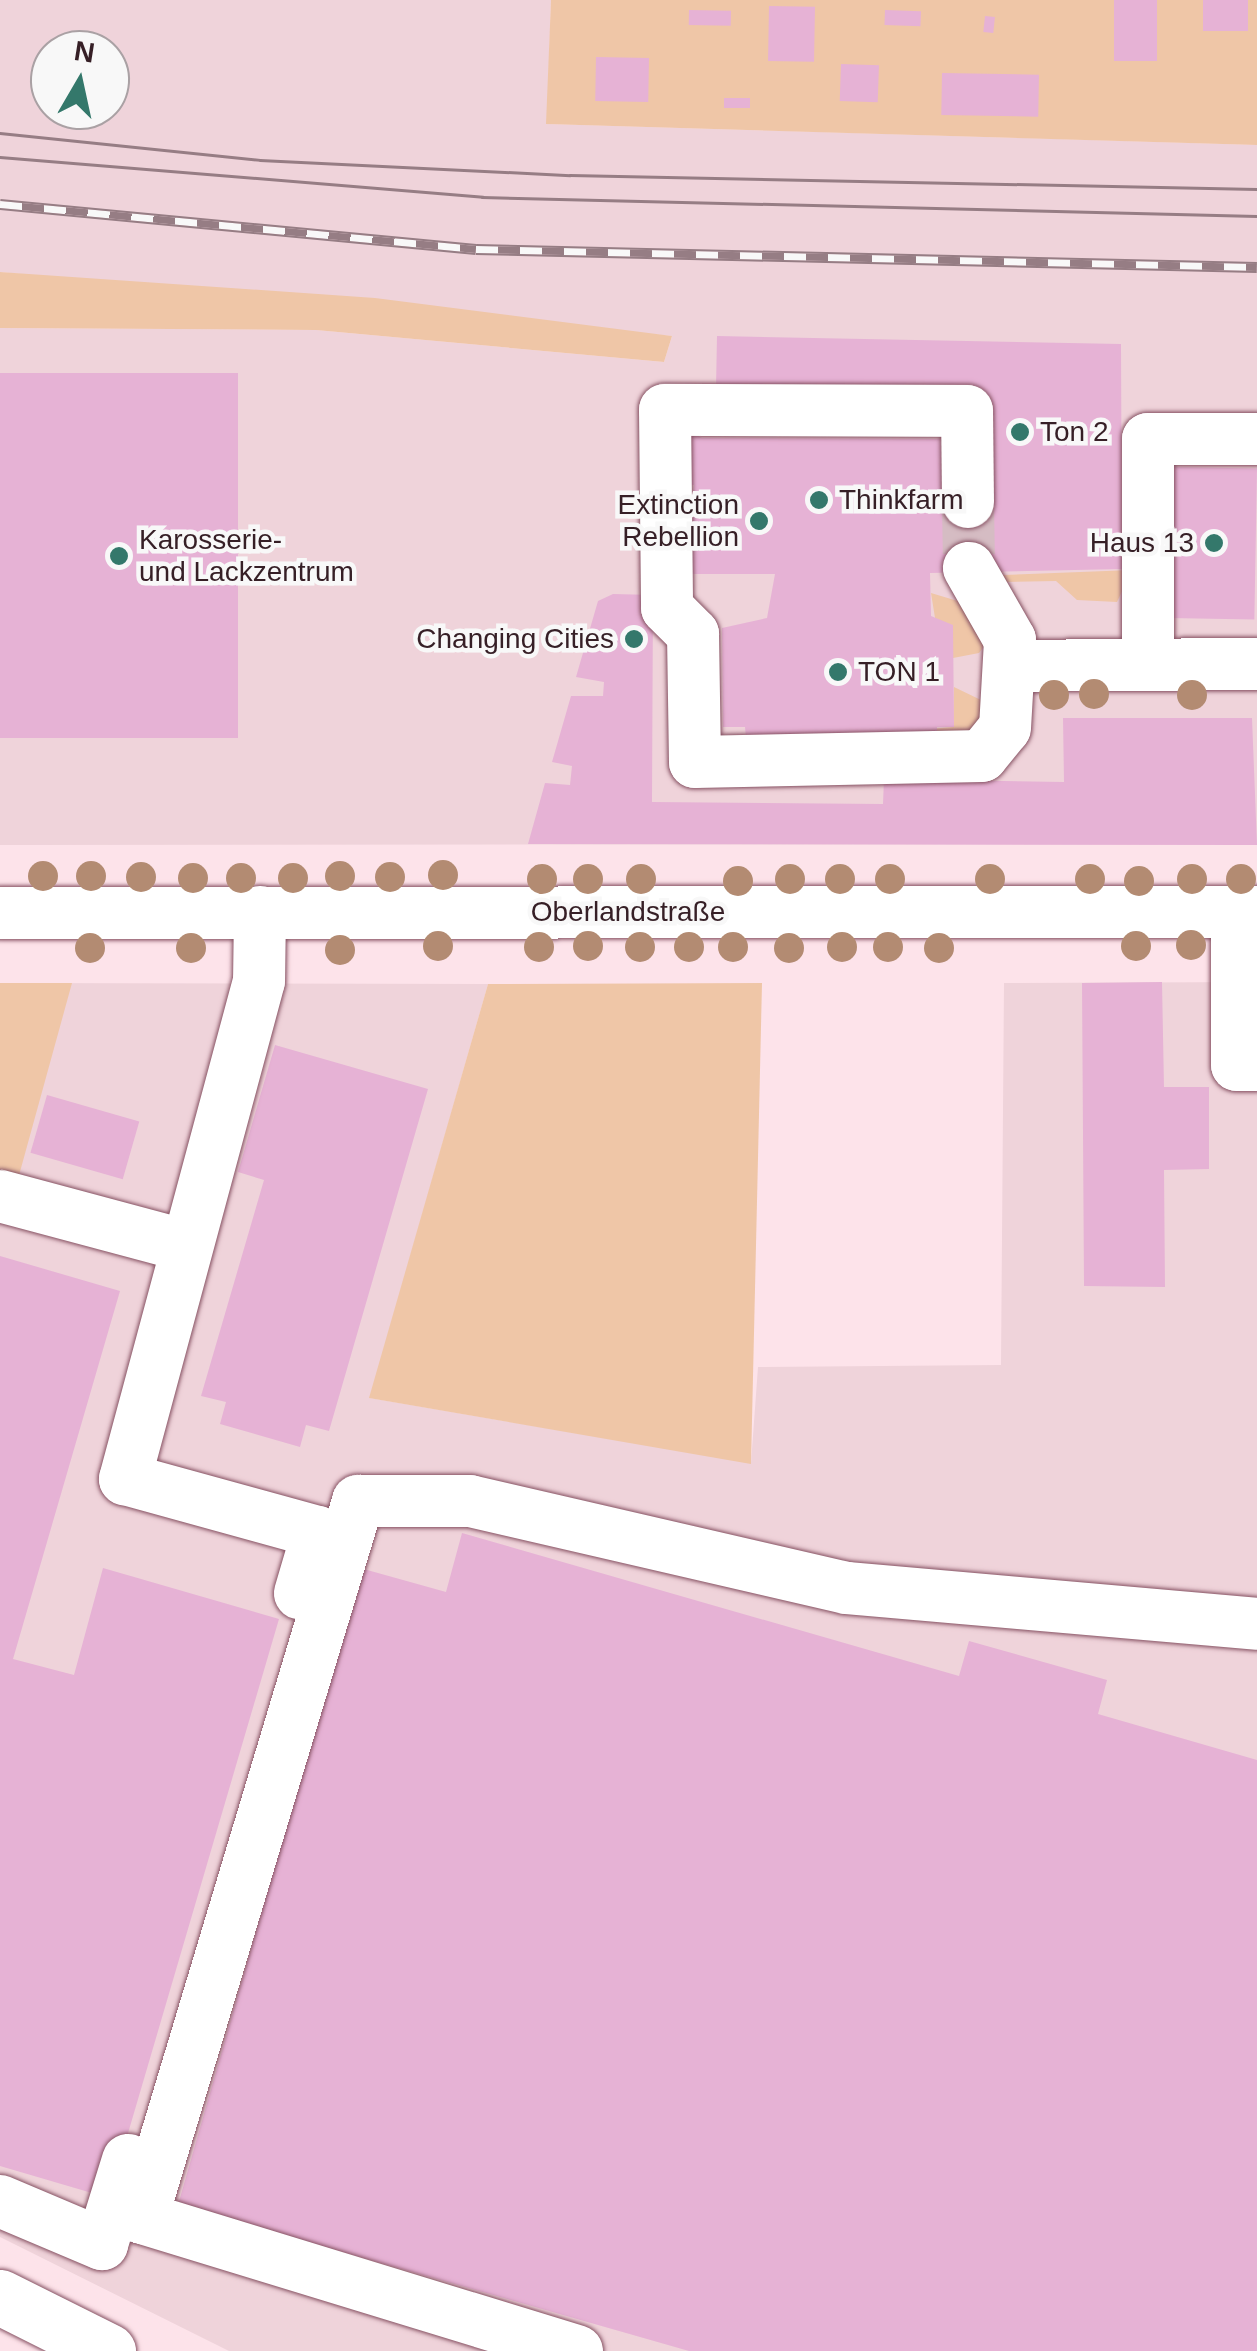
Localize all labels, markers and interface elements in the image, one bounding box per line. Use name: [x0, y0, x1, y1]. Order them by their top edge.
north arrow: [30, 30, 130, 130]
text: N: [72, 35, 97, 69]
place label: Ton 2: [1040, 415, 1108, 449]
marker: Ton 2: [1009, 421, 1031, 443]
place label: Thinkfarm: [839, 483, 963, 517]
place label: Extinction Rebellion: [618, 488, 739, 554]
marker: Thinkfarm: [808, 489, 830, 511]
marker: Extinction Rebellion: [748, 510, 770, 532]
place label: Karosserie- und Lackzentrum: [139, 523, 354, 589]
place label: Haus 13: [1090, 526, 1194, 560]
marker: Haus 13: [1203, 532, 1225, 554]
marker: Karosserie- und Lackzentrum: [108, 545, 130, 567]
place label: Changing Cities: [416, 622, 614, 656]
marker: Changing Cities: [623, 628, 645, 650]
place label: TON 1: [858, 655, 940, 689]
marker: TON 1: [827, 661, 849, 683]
street label: Oberlandstraße: [531, 895, 725, 929]

